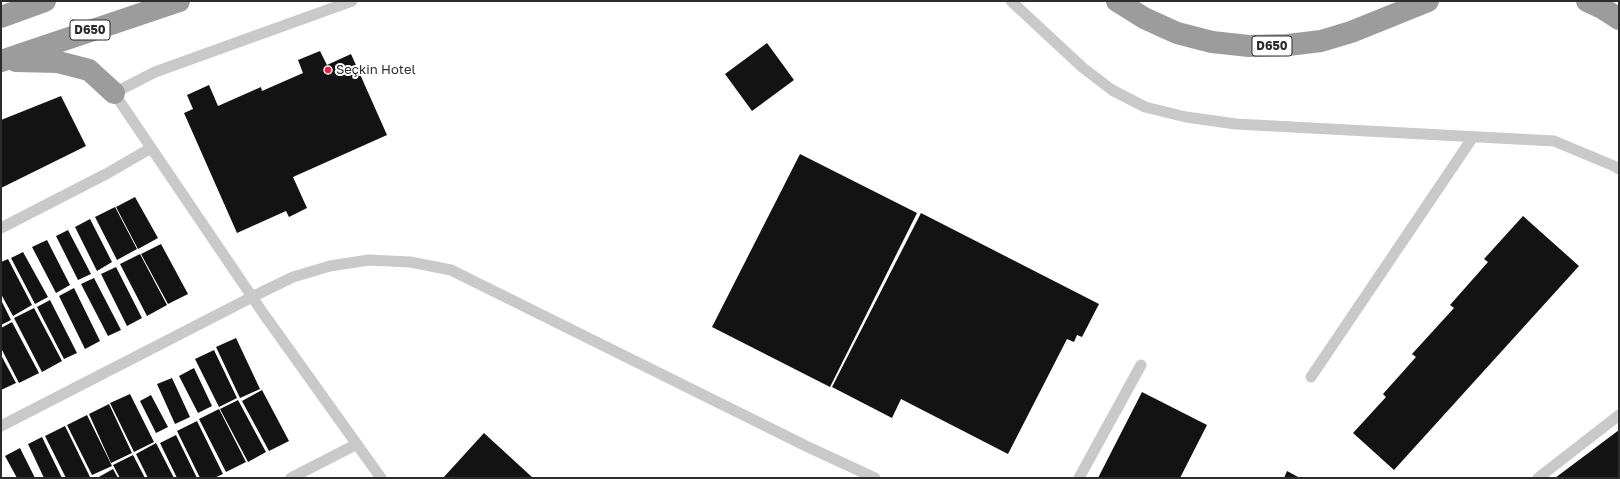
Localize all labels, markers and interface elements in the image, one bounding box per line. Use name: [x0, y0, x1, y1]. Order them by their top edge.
road number: D650: [70, 20, 110, 40]
road number: D650: [1252, 36, 1292, 56]
place label: Seçkin Hotel: [336, 62, 416, 78]
marker: Seçkin Hotel: [323, 65, 333, 75]

